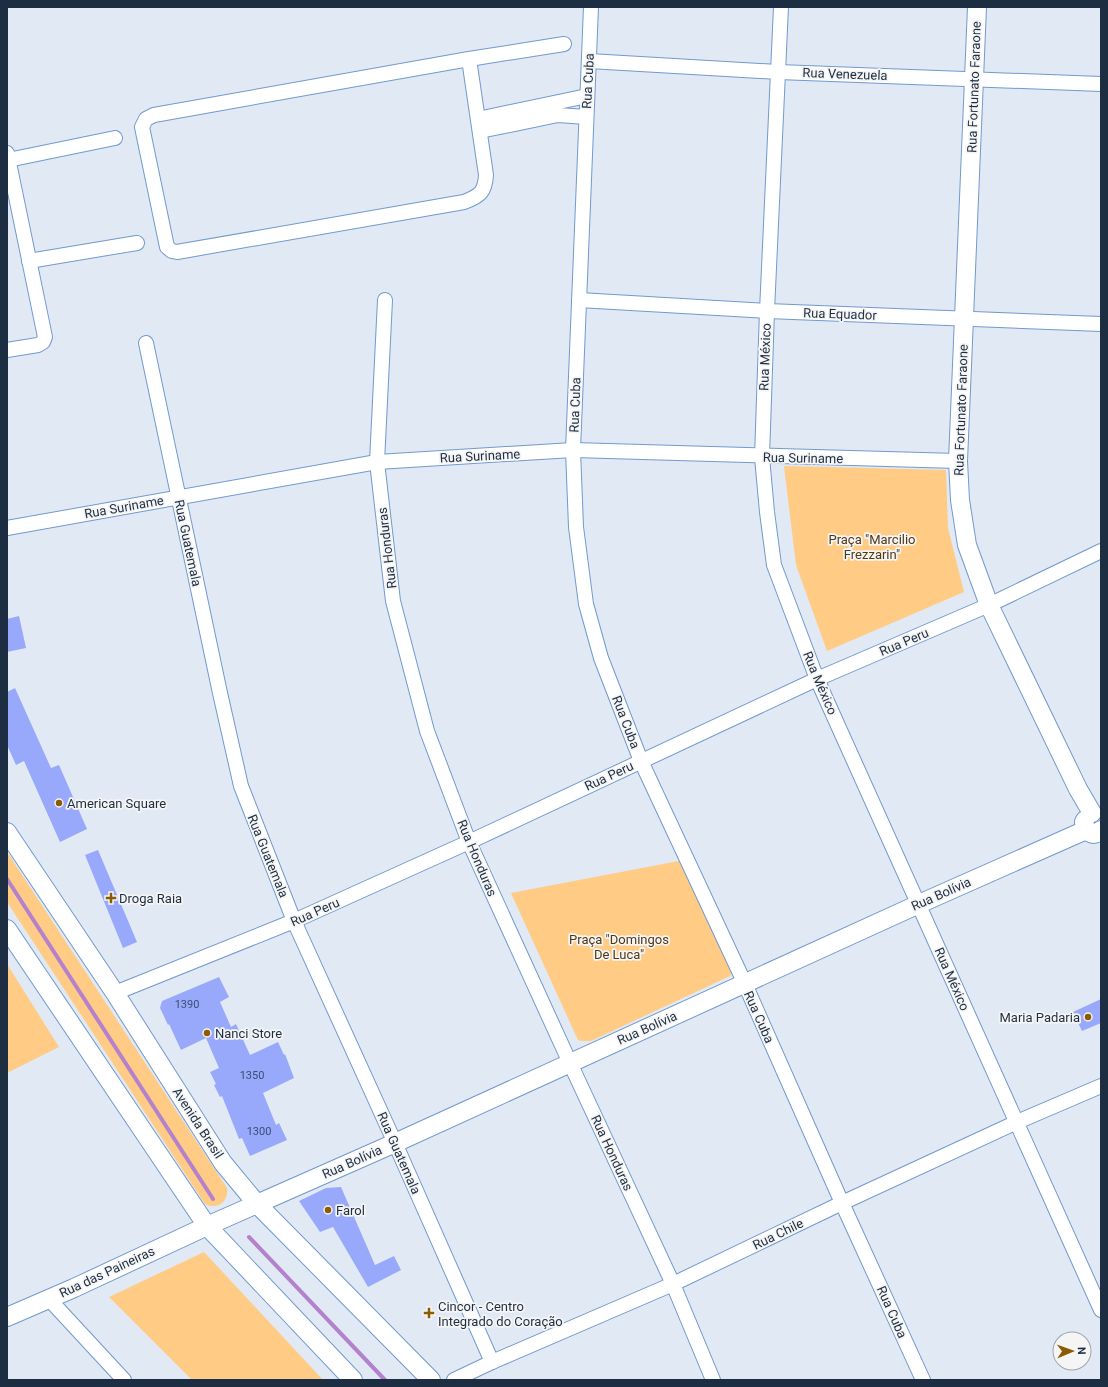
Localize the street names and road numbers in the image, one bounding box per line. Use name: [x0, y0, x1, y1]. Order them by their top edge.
street label: Rua Fortunato Faraone: [964, 21, 984, 153]
street label: Rua Cuba: [579, 53, 597, 109]
street label: Rua Venezuela: [802, 65, 888, 83]
street label: Rua Equador: [803, 305, 878, 323]
street label: Rua México: [756, 323, 774, 391]
street label: Rua Fortunato Faraone: [951, 344, 971, 476]
street label: Rua Cuba: [567, 377, 583, 433]
street label: Rua Suriname: [439, 446, 521, 466]
street label: Rua Suriname: [763, 450, 843, 466]
street label: Rua Suriname: [83, 493, 165, 521]
street label: Rua Guatemala: [171, 498, 205, 588]
street label: Rua Honduras: [375, 506, 399, 589]
street label: Rua Peru: [877, 625, 931, 659]
street label: Rua México: [800, 649, 840, 717]
street label: Rua Cuba: [609, 693, 643, 751]
street label: Rua Peru: [582, 758, 636, 794]
street label: Rua Guatemala: [244, 812, 292, 900]
street label: Rua Honduras: [454, 817, 500, 899]
street label: Rua Bolívia: [909, 874, 973, 914]
street label: Rua Peru: [288, 895, 342, 929]
street label: Rua México: [931, 945, 973, 1013]
street label: Rua Cuba: [741, 989, 777, 1045]
street label: Rua Bolívia: [615, 1008, 679, 1048]
street label: Avenida Brasil: [169, 1085, 227, 1161]
street label: Rua Guatemala: [374, 1110, 424, 1196]
street label: Rua Honduras: [588, 1113, 636, 1193]
street label: Rua Bolívia: [320, 1142, 384, 1182]
street label: Rua Chile: [750, 1215, 806, 1253]
street label: Rua das Paineiras: [57, 1243, 157, 1301]
street label: Rua Cuba: [874, 1284, 910, 1340]

